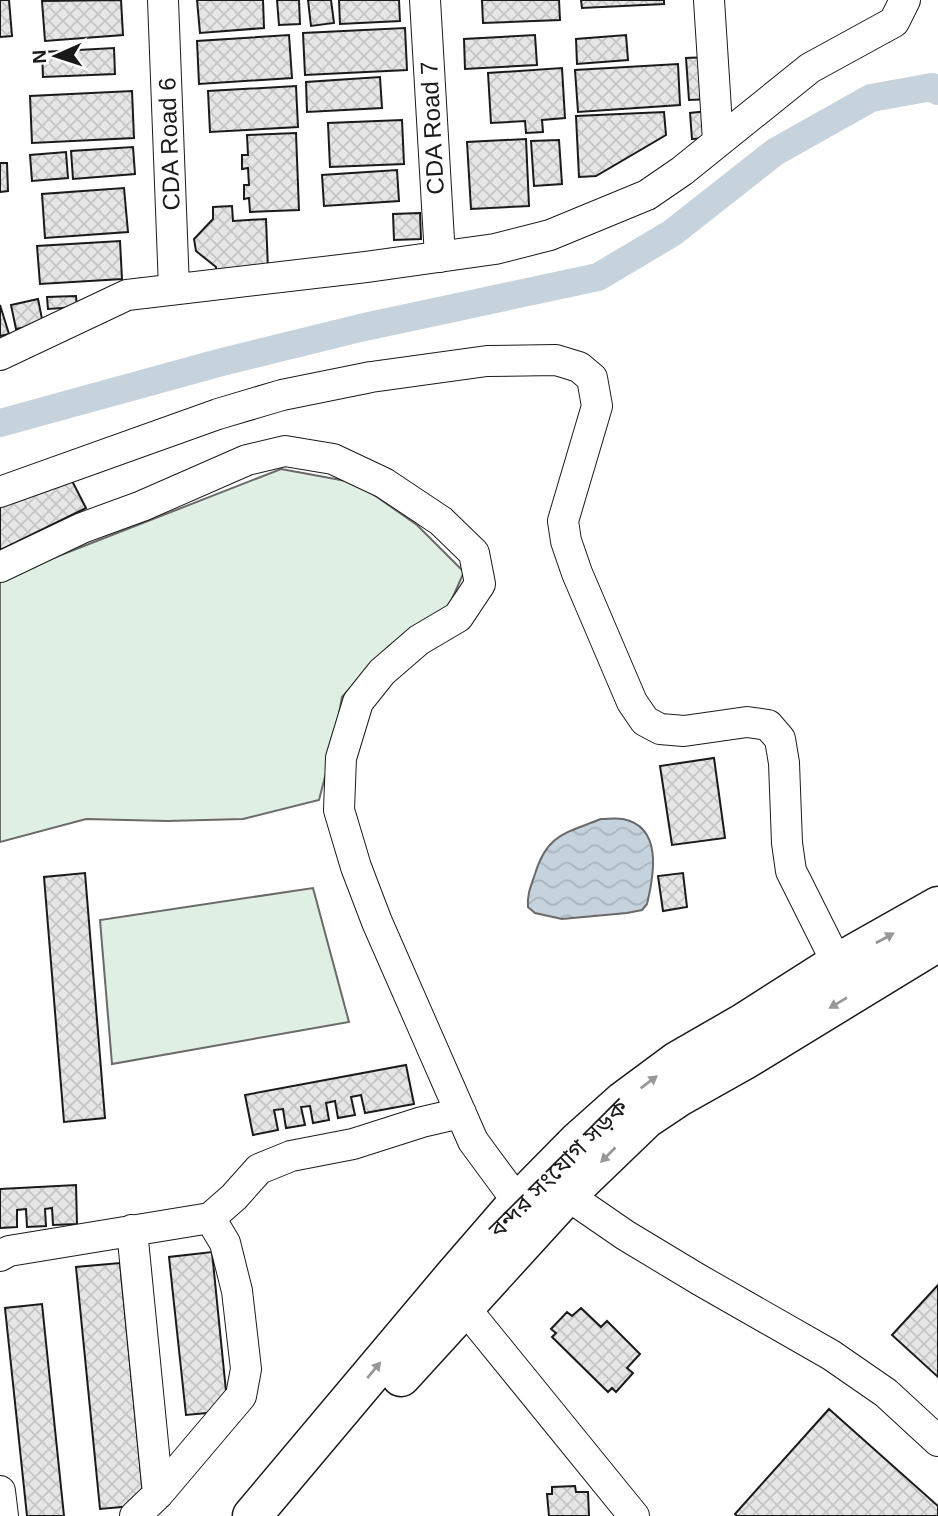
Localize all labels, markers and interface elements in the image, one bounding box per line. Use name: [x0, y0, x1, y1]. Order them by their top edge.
north arrow: [21, 21, 91, 91]
text: N: [29, 49, 50, 64]
street label: CDA Road 7: [415, 61, 449, 195]
street label: CDA Road 6: [153, 77, 185, 211]
one-way arrow: [875, 932, 894, 944]
one-way arrow: [828, 996, 847, 1009]
one-way arrow: [640, 1075, 658, 1089]
street label: বন্দর সংযোগ সড়ক: [482, 1093, 633, 1244]
one-way arrow: [599, 1146, 616, 1163]
one-way arrow: [366, 1361, 381, 1378]

